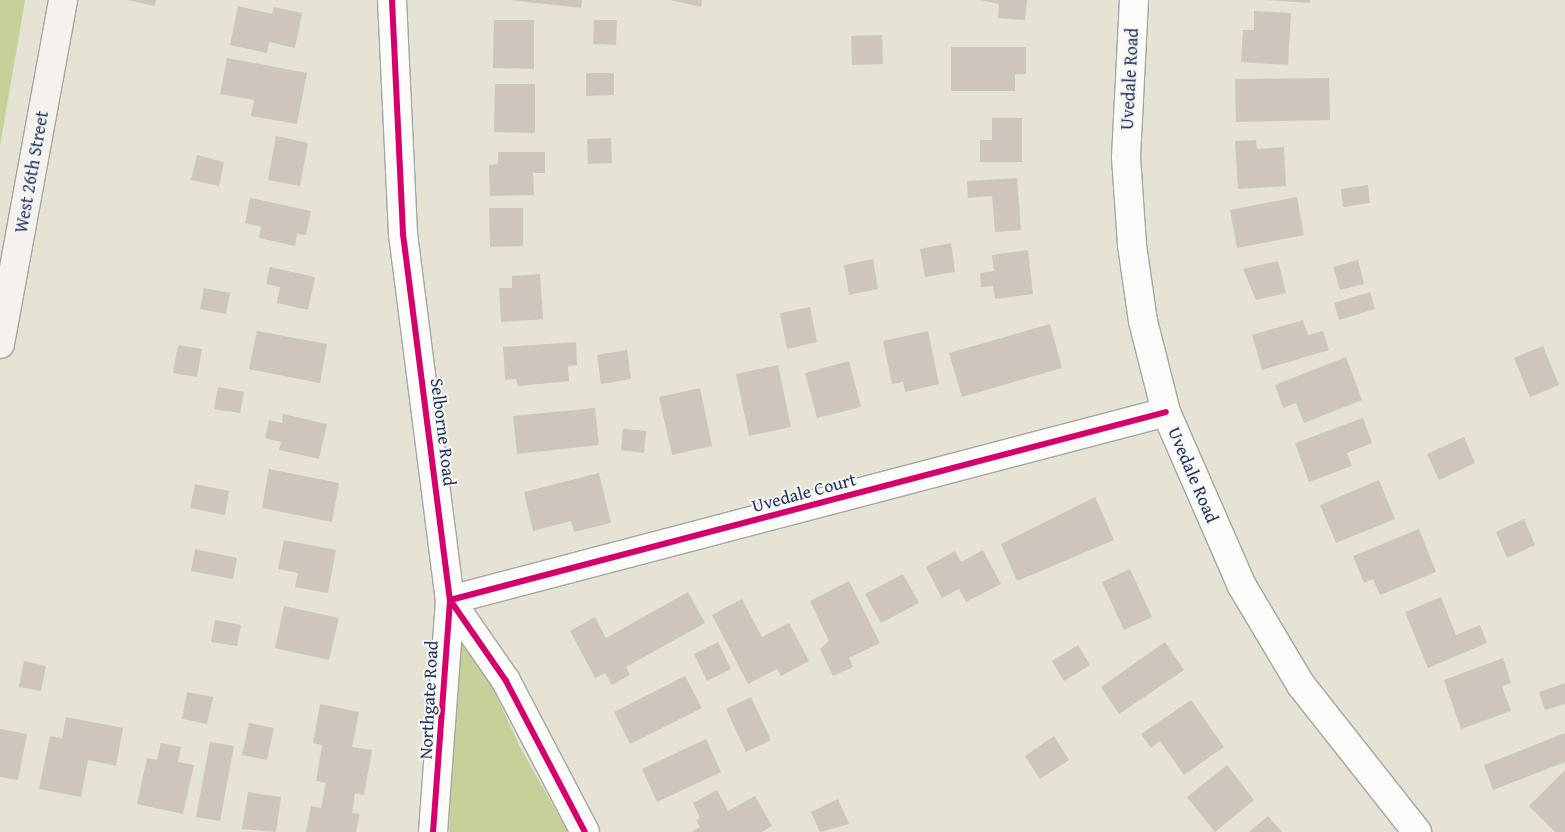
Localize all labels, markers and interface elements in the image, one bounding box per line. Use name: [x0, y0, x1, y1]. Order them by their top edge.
street label: Uvedale Road: [1117, 27, 1143, 131]
street label: West 26th Street: [11, 109, 53, 235]
street label: Selborne Road: [426, 377, 460, 487]
street label: Uvedale Road: [1163, 424, 1223, 526]
street label: Uvedale Court: [750, 469, 858, 517]
street label: Northgate Road: [415, 640, 443, 760]

